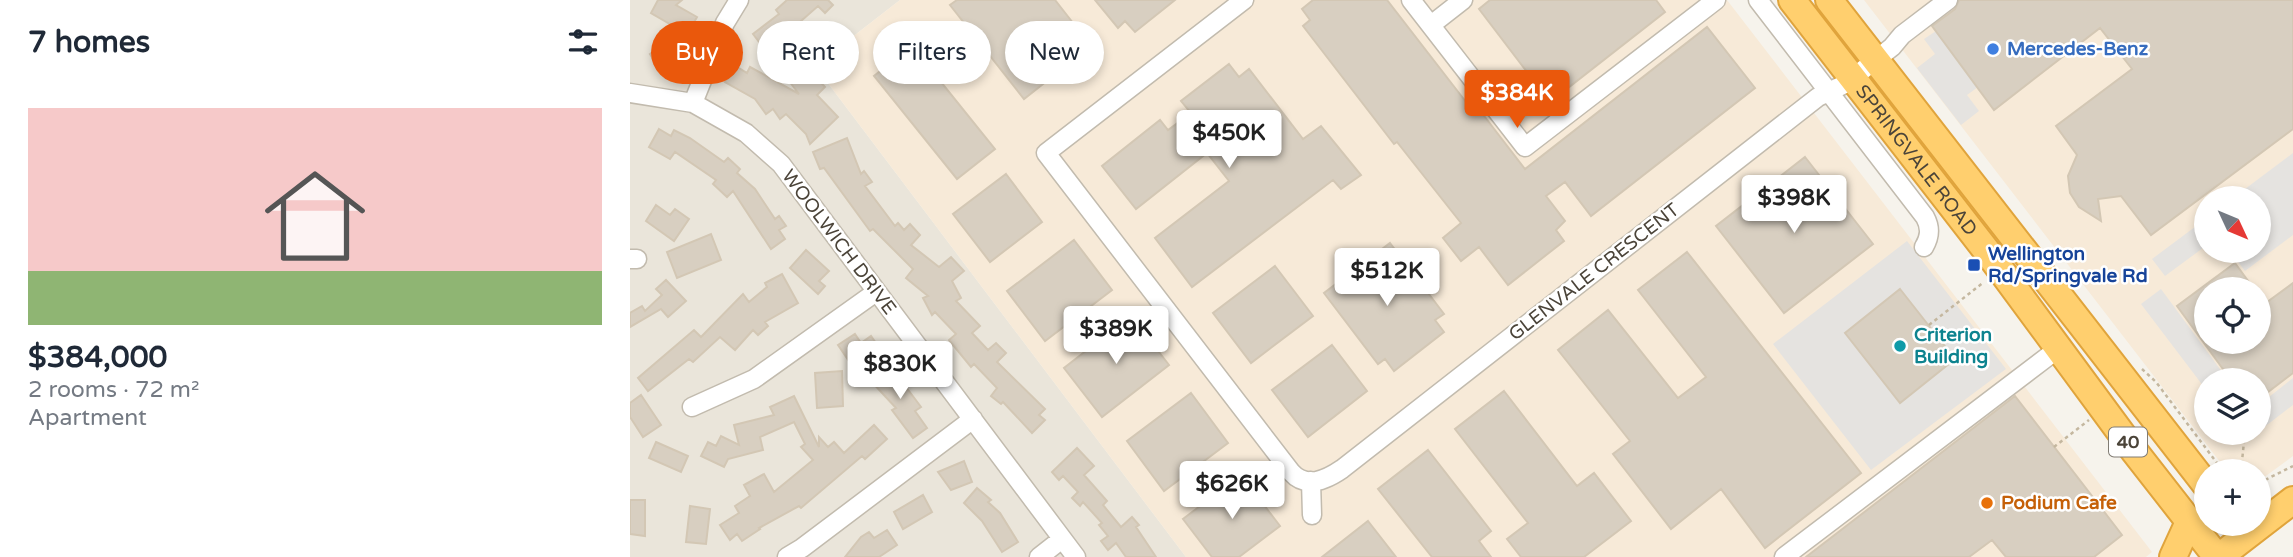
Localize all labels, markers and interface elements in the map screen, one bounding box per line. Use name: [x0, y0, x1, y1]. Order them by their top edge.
chip: Buy: [651, 21, 743, 84]
chip: Rent: [757, 21, 859, 84]
chip: Filters: [873, 21, 991, 84]
chip: New: [1005, 21, 1104, 84]
icon: filters: [564, 23, 602, 61]
text: 7 homes: [28, 24, 150, 61]
place label: Mercedes-Benz: [2007, 38, 2149, 60]
marker: Mercedes-Benz: [1985, 41, 2001, 57]
pin: $384K: [1468, 71, 1566, 130]
text: $384K: [1481, 79, 1553, 107]
street label: SPRINGVALE ROAD: [1851, 81, 1982, 240]
pin: $450K: [1180, 110, 1278, 170]
text: $450K: [1193, 119, 1265, 147]
icon: home: [252, 153, 378, 279]
street label: WOOLWICH DRIVE: [777, 165, 901, 319]
pin: $398K: [1745, 176, 1843, 235]
text: $398K: [1758, 184, 1830, 212]
north arrow: [2194, 186, 2272, 262]
map controls: [2194, 186, 2271, 536]
street label: GLENVALE CRESCENT: [1505, 198, 1684, 345]
place label: Wellington Rd/Springvale Rd: [1988, 243, 2148, 288]
pin: $512K: [1338, 248, 1436, 308]
text: $512K: [1351, 257, 1423, 285]
marker: Wellington Rd/Springvale Rd: [1966, 257, 1982, 273]
button: locate: [2194, 277, 2271, 354]
pin: $389K: [1067, 306, 1165, 366]
text: $389K: [1080, 315, 1152, 343]
place label: Criterion Building: [1914, 324, 1992, 369]
marker: Criterion Building: [1892, 338, 1908, 354]
text: $384,000: [28, 339, 167, 376]
pin: $830K: [851, 342, 949, 401]
text: $830K: [864, 350, 936, 378]
button: layers: [2194, 368, 2271, 445]
text: 2 rooms · 72 m²: [28, 376, 199, 404]
text: Apartment: [28, 404, 147, 432]
road number: 40: [2109, 428, 2147, 457]
button: +: [2194, 459, 2271, 536]
pin: $626K: [1183, 462, 1281, 521]
text: $626K: [1196, 470, 1268, 498]
place label: Podium Cafe: [2001, 492, 2117, 514]
marker: Podium Cafe: [1979, 495, 1995, 511]

